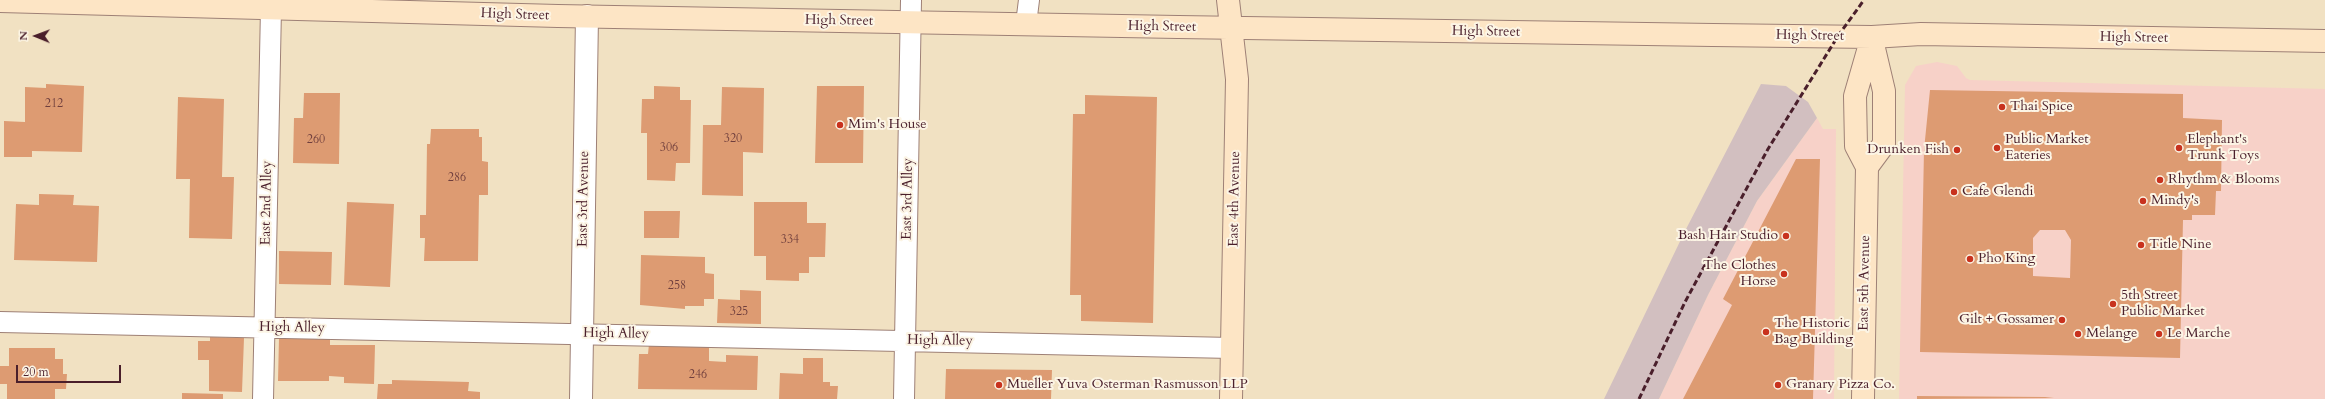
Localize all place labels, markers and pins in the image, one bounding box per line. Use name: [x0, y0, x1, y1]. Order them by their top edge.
place label: Thai Spice: [2010, 99, 2073, 115]
marker: Thai Spice: [1997, 102, 2007, 112]
place label: Mim's House: [848, 117, 927, 133]
marker: Mim's House: [835, 120, 845, 130]
place label: Public Market Eateries: [2005, 132, 2089, 164]
place label: Elephant's Trunk Toys: [2187, 132, 2259, 164]
place label: Drunken Fish: [1867, 142, 1949, 158]
marker: Public Market Eateries: [1992, 143, 2002, 153]
marker: Elephant's Trunk Toys: [2174, 143, 2184, 153]
marker: Drunken Fish: [1952, 145, 1962, 155]
place label: Rhythm & Blooms: [2168, 172, 2279, 188]
marker: Rhythm & Blooms: [2155, 175, 2165, 185]
place label: Cafe Glendi: [1962, 184, 2033, 200]
marker: Cafe Glendi: [1949, 187, 1959, 197]
place label: Mindy's: [2151, 193, 2199, 209]
marker: Mindy's: [2138, 196, 2148, 206]
place label: Bash Hair Studio: [1678, 228, 1778, 244]
marker: Bash Hair Studio: [1781, 231, 1791, 241]
place label: Title Nine: [2149, 237, 2212, 253]
marker: Title Nine: [2136, 240, 2146, 250]
place label: Pho King: [1978, 251, 2035, 267]
marker: Pho King: [1965, 254, 1975, 264]
place label: The Clothes Horse: [1703, 258, 1776, 290]
marker: The Clothes Horse: [1779, 269, 1789, 279]
place label: 5th Street Public Market: [2121, 288, 2205, 320]
marker: 5th Street Public Market: [2108, 299, 2118, 309]
place label: Gilt + Gossamer: [1959, 312, 2054, 328]
marker: Gilt + Gossamer: [2057, 315, 2067, 325]
place label: The Historic Bag Building: [1774, 316, 1853, 348]
place label: Melange: [2086, 326, 2137, 342]
place label: Le Marche: [2167, 326, 2230, 342]
marker: The Historic Bag Building: [1761, 327, 1771, 337]
marker: Melange: [2073, 329, 2083, 339]
marker: Le Marche: [2154, 329, 2164, 339]
place label: Mueller Yuva Osterman Rasmusson LLP: [1007, 377, 1248, 393]
place label: Granary Pizza Co.: [1786, 377, 1895, 393]
marker: Mueller Yuva Osterman Rasmusson LLP: [994, 380, 1004, 390]
marker: Granary Pizza Co.: [1773, 380, 1783, 390]

